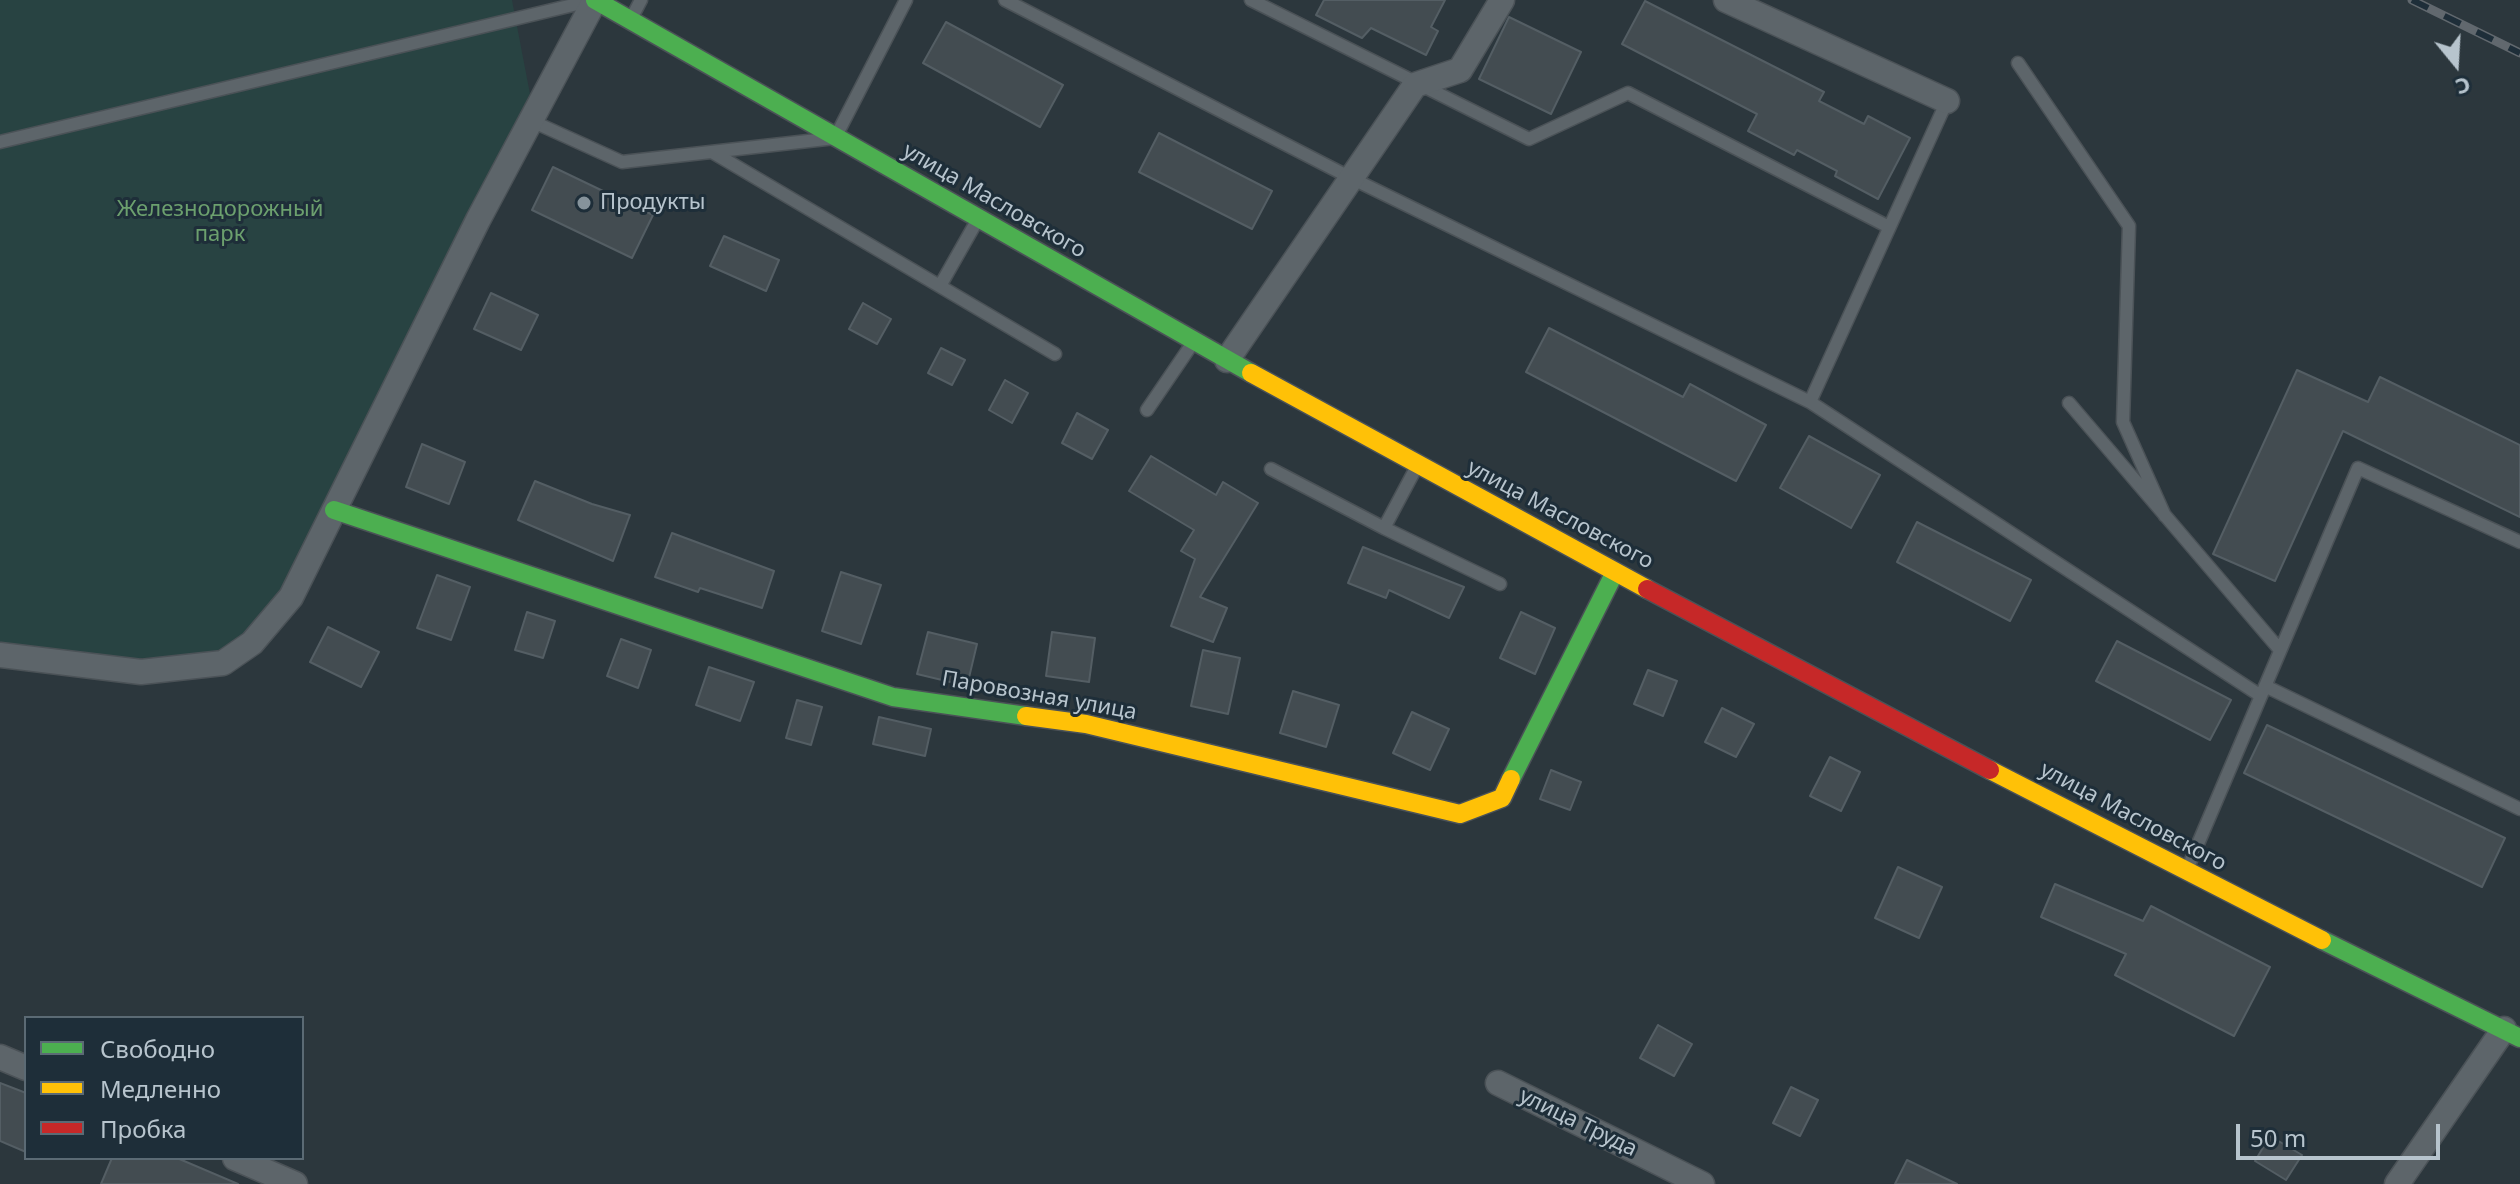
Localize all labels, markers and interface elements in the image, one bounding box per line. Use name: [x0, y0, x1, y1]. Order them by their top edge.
north arrow: [2416, 24, 2496, 104]
text: С: [2452, 70, 2475, 103]
street label: улица Масловского: [898, 138, 1090, 264]
place label: Продукты: [600, 190, 706, 216]
marker: Продукты: [575, 194, 593, 212]
park label: Железнодорожный парк: [117, 197, 323, 248]
street label: улица Масловского: [1462, 455, 1658, 575]
street label: Паровозная улица: [939, 666, 1139, 726]
street label: улица Масловского: [2035, 757, 2231, 877]
legend: [24, 1016, 304, 1160]
text: Свободно: [100, 1032, 215, 1065]
text: Медленно: [100, 1072, 221, 1105]
street label: улица Труда: [1515, 1083, 1641, 1163]
scale bar: [2240, 1108, 2444, 1158]
text: Пробка: [100, 1112, 186, 1145]
text: 50 m: [2250, 1121, 2306, 1154]

